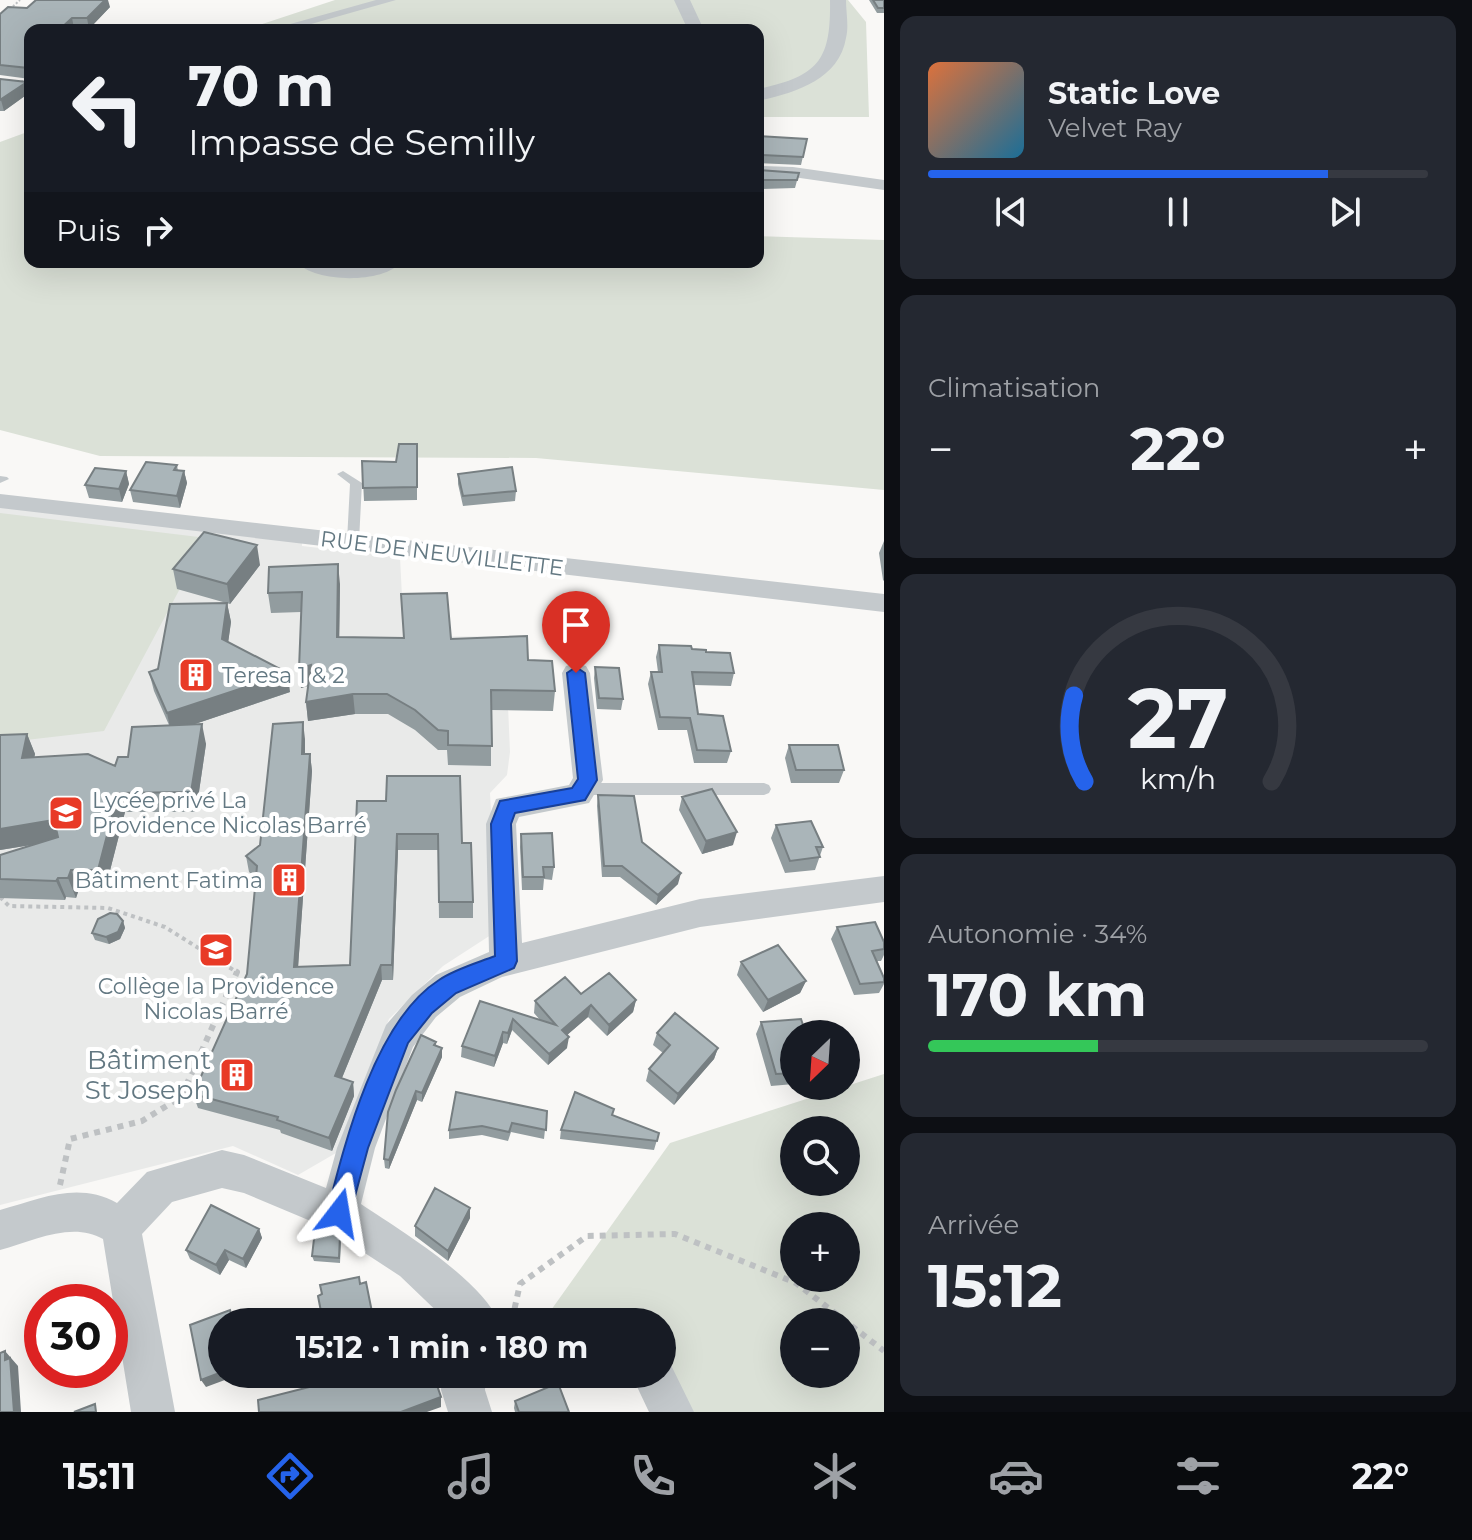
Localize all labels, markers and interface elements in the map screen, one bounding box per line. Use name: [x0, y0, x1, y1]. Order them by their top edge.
text: 70 m: [188, 52, 334, 120]
icon: left: [56, 56, 160, 160]
text: Static Love: [1048, 75, 1220, 112]
text: Velvet Ray: [1048, 112, 1182, 144]
text: Impasse de Semilly: [188, 120, 535, 164]
icon: previous: [989, 190, 1033, 234]
icon: pause: [1156, 190, 1200, 234]
icon: next: [1323, 190, 1367, 234]
icon: right: [136, 208, 180, 252]
text: Puis: [56, 212, 120, 249]
text: Climatisation: [928, 372, 1100, 404]
text: 22°: [1130, 412, 1226, 485]
text: −: [928, 422, 953, 476]
text: +: [1403, 422, 1428, 476]
street label: RUE DE NEUVILLETTE: [319, 525, 565, 582]
pin: [542, 591, 610, 673]
icon: arrive: [554, 603, 598, 647]
building icon: Teresa 1 & 2: [177, 656, 215, 694]
place label: Teresa 1 & 2: [222, 662, 345, 689]
text: 27: [1128, 667, 1228, 769]
text: km/h: [1140, 761, 1216, 796]
place label: Lycée privé La Providence Nicolas Barré: [92, 787, 367, 839]
school or university icon: Lycée privé La Providence Nicolas Barré: [47, 794, 85, 832]
building icon: Bâtiment Fatima: [270, 861, 308, 899]
place label: Bâtiment Fatima: [75, 867, 263, 894]
text: Autonomie · 34%: [928, 918, 1147, 950]
school or university icon: Collège la Providence Nicolas Barré: [197, 931, 235, 969]
text: 170 km: [928, 958, 1147, 1031]
place label: Collège la Providence Nicolas Barré: [98, 973, 334, 1025]
north arrow: [780, 1020, 860, 1100]
map controls: [780, 1020, 860, 1388]
place label: Bâtiment St Joseph: [85, 1044, 211, 1106]
building icon: Bâtiment St Joseph: [218, 1056, 256, 1094]
button: search: [780, 1116, 860, 1196]
position arrow: [297, 1171, 381, 1255]
text: Arrivée: [928, 1209, 1019, 1241]
button: +: [780, 1212, 860, 1292]
text: 15:12: [928, 1249, 1062, 1322]
speed limit sign: 30: [24, 1284, 128, 1388]
button: −: [780, 1308, 860, 1388]
text: 15:12 · 1 min · 180 m: [296, 1329, 588, 1366]
icon: directions: [262, 1448, 318, 1504]
icon: music: [443, 1448, 499, 1504]
icon: phone: [625, 1448, 681, 1504]
icon: climate: [807, 1448, 863, 1504]
icon: car: [988, 1448, 1044, 1504]
icon: filters: [1170, 1448, 1226, 1504]
text: 15:11: [63, 1454, 136, 1498]
text: 22°: [1352, 1454, 1409, 1498]

